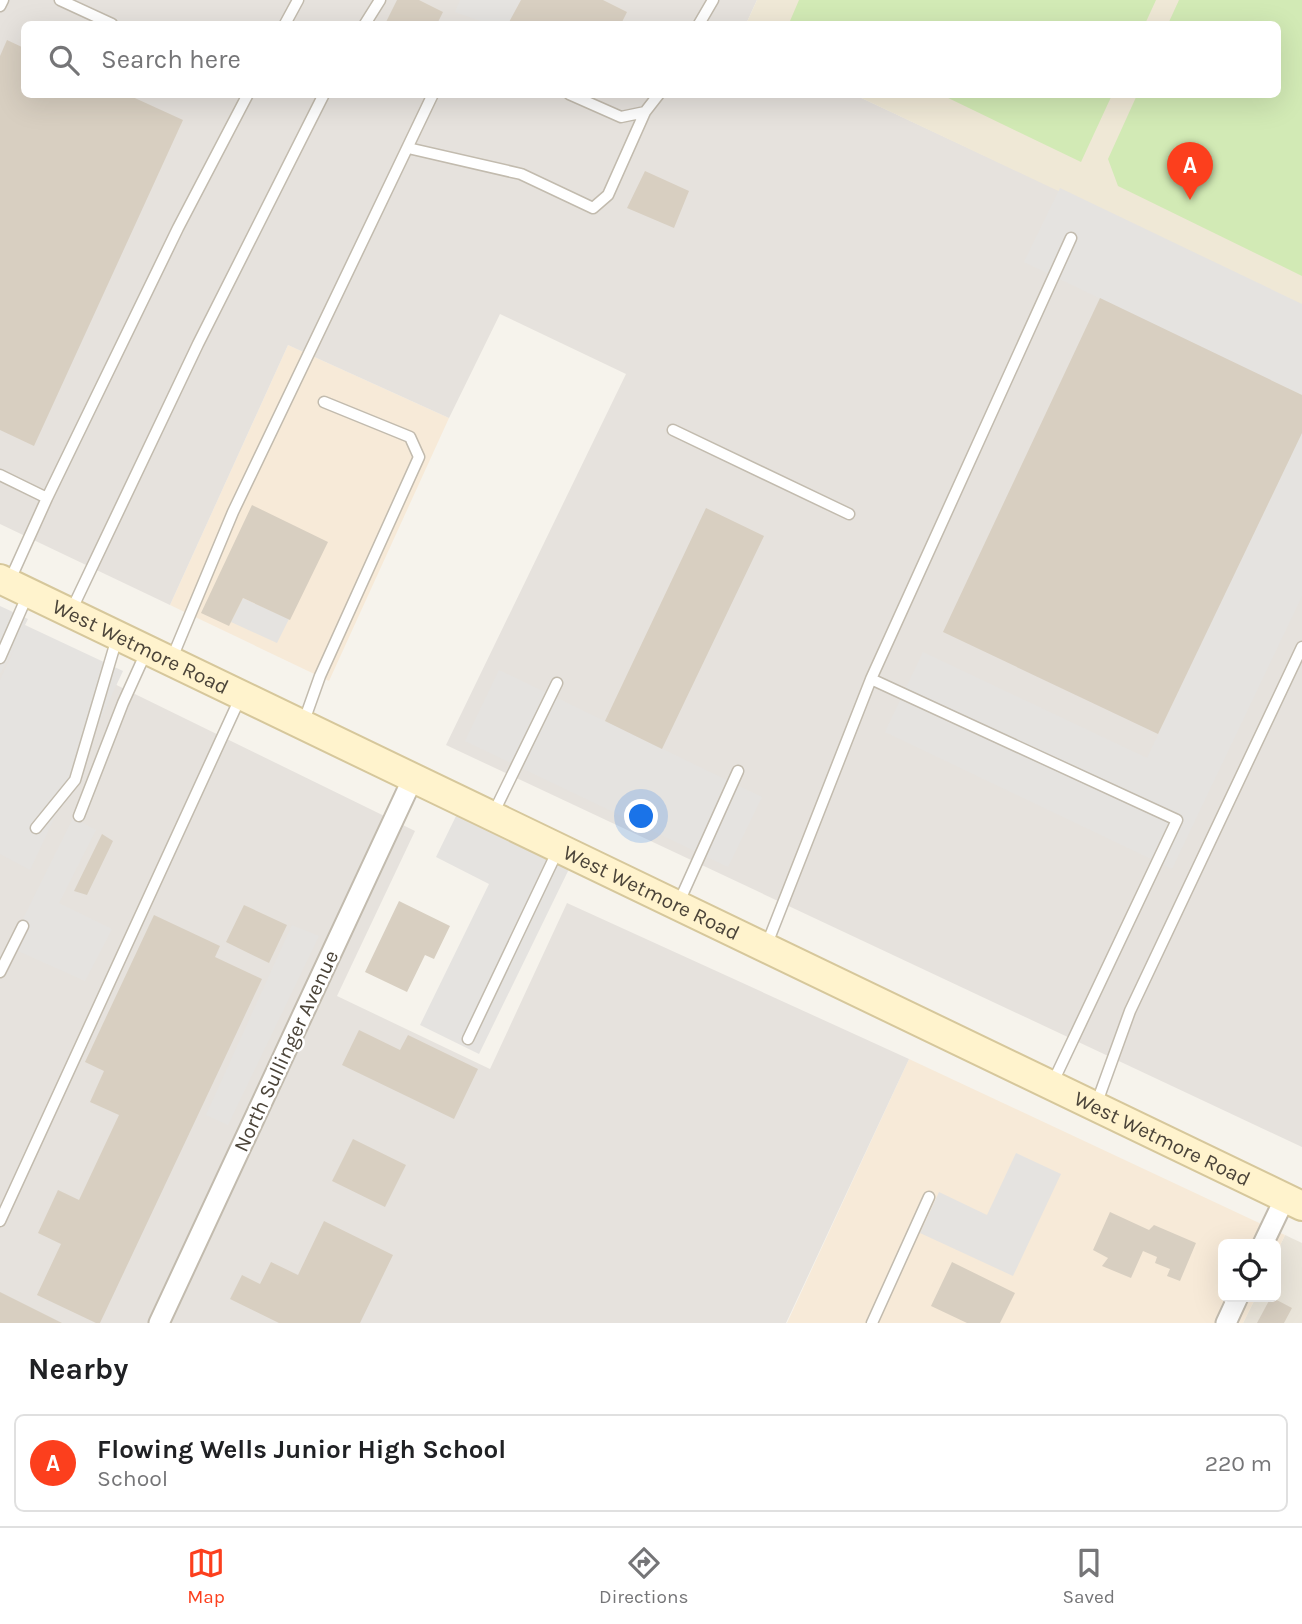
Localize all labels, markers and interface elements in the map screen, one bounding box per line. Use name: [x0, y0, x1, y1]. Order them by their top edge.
search box: [21, 21, 1281, 98]
icon: search: [45, 41, 83, 79]
text: Search here: [101, 44, 241, 75]
pin: A: [1167, 142, 1213, 200]
street label: West Wetmore Road: [49, 594, 233, 699]
your location: [624, 799, 658, 833]
street label: West Wetmore Road: [559, 840, 743, 945]
street label: North Sullinger Avenue: [229, 946, 343, 1156]
street label: West Wetmore Road: [1070, 1086, 1254, 1191]
map controls: [1218, 1239, 1281, 1302]
button: locate: [1218, 1239, 1281, 1302]
text: Nearby: [28, 1351, 128, 1387]
text: Flowing Wells Junior High School: [97, 1434, 506, 1465]
text: A: [46, 1450, 60, 1477]
text: 220 m: [1205, 1450, 1272, 1477]
text: School: [97, 1465, 168, 1492]
tab: Map: [187, 1544, 225, 1608]
tab: Directions: [599, 1544, 688, 1608]
tab: Saved: [1062, 1544, 1115, 1608]

